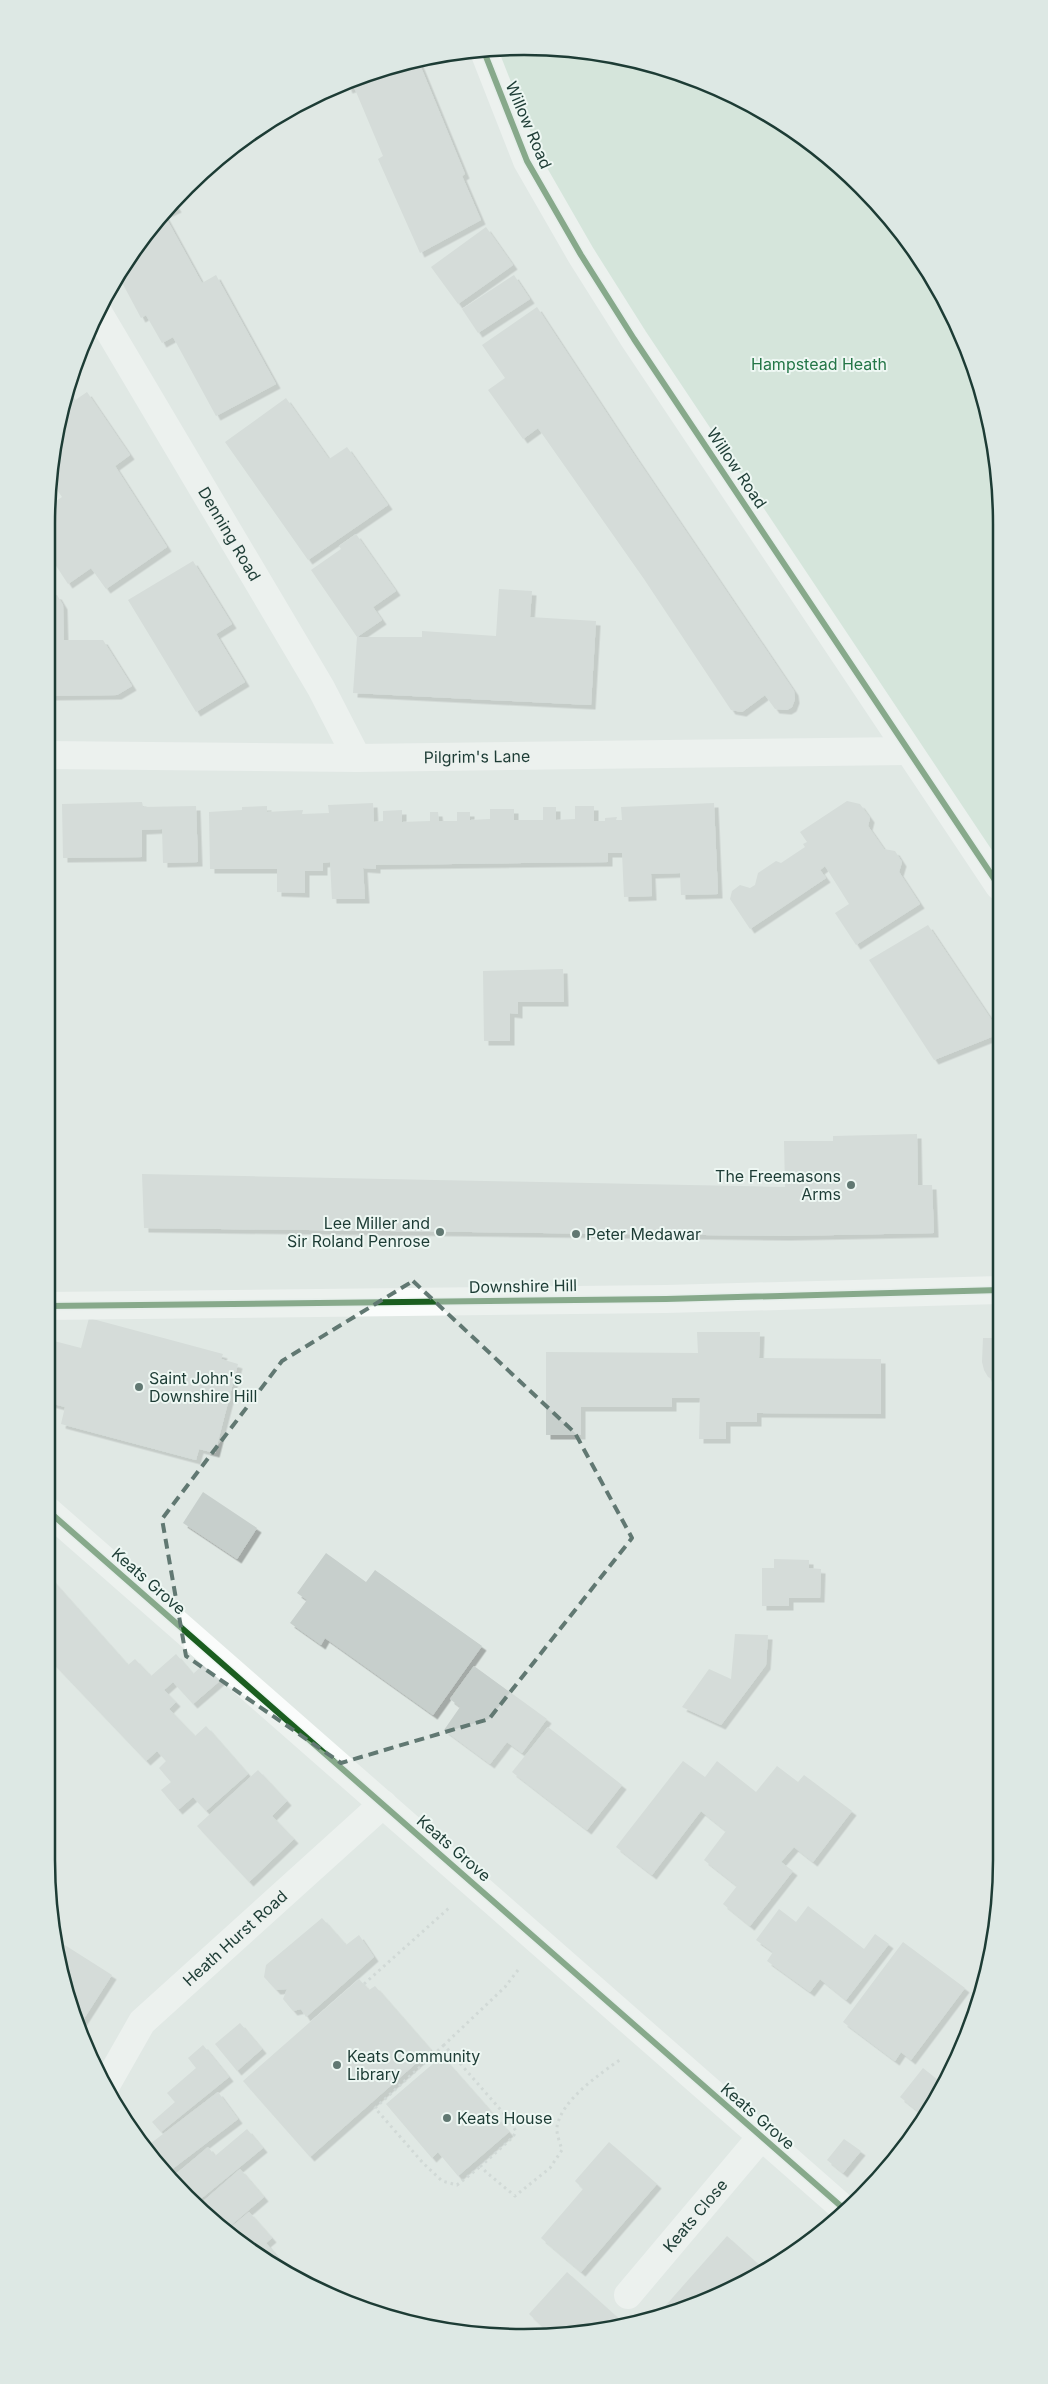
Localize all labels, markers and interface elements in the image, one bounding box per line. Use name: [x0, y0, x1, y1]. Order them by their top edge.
street label: Willow Road: [502, 78, 556, 172]
park label: Hampstead Heath: [751, 354, 887, 374]
street label: Willow Road: [703, 424, 771, 512]
street label: Denning Road: [194, 483, 265, 585]
street label: Pilgrim's Lane: [424, 746, 530, 767]
place label: The Freemasons Arms: [715, 1166, 841, 1204]
marker: The Freemasons Arms: [845, 1179, 857, 1191]
place label: Lee Miller and Sir Roland Penrose: [287, 1213, 430, 1251]
place label: Peter Medawar: [586, 1224, 701, 1244]
marker: Lee Miller and Sir Roland Penrose: [434, 1226, 446, 1238]
marker: Peter Medawar: [570, 1228, 582, 1240]
street label: Downshire Hill: [469, 1275, 577, 1297]
place label: Saint John's Downshire Hill: [149, 1368, 257, 1406]
marker: Saint John's Downshire Hill: [133, 1381, 145, 1393]
street label: Keats Grove: [108, 1543, 190, 1619]
street label: Keats Grove: [413, 1810, 495, 1886]
street label: Heath Hurst Road: [179, 1886, 291, 1990]
place label: Keats Community Library: [347, 2046, 480, 2084]
marker: Keats Community Library: [331, 2059, 343, 2071]
street label: Keats Grove: [717, 2078, 799, 2154]
place label: Keats House: [457, 2108, 552, 2128]
marker: Keats House: [441, 2112, 453, 2124]
street label: Keats Close: [658, 2175, 731, 2256]

